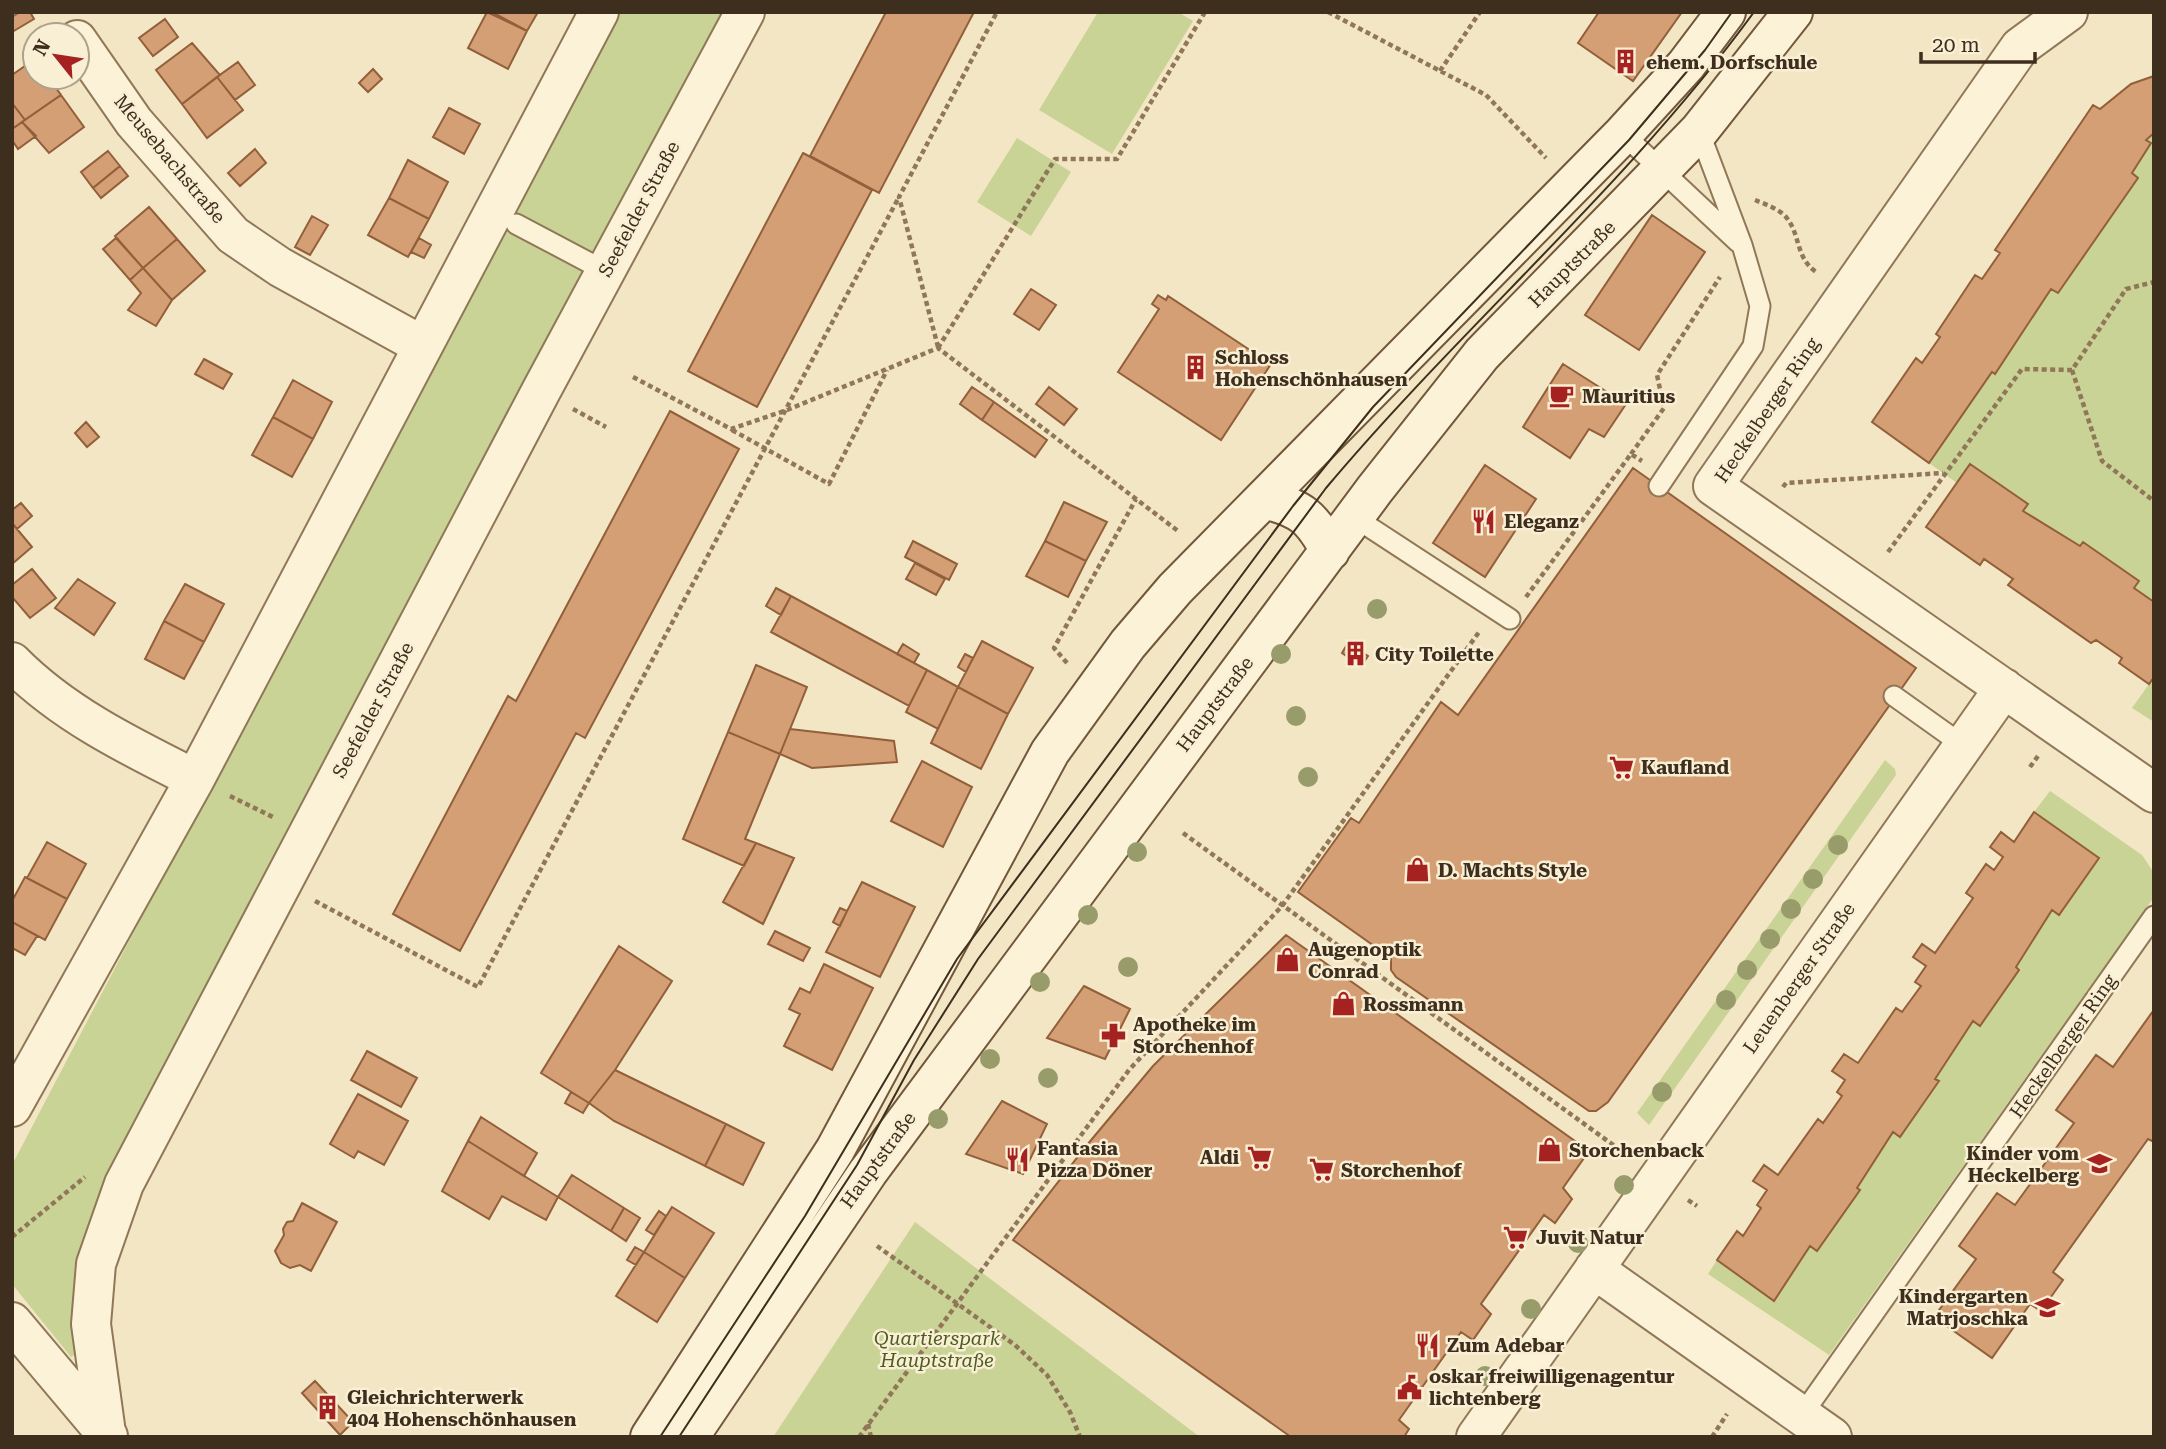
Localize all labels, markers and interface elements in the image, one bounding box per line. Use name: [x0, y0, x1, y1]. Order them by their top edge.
north arrow: [21, 21, 91, 91]
scale bar: [1921, 21, 2035, 65]
text: 20 m: [1932, 33, 1980, 57]
text: N: [28, 35, 56, 60]
building icon: ehem. Dorfschule: [1612, 48, 1640, 76]
place label: ehem. Dorfschule: [1646, 51, 1817, 74]
street label: Meusebachstraße: [110, 90, 230, 228]
street label: Seefelder Straße: [593, 137, 685, 281]
street label: Hauptstraße: [1524, 216, 1620, 312]
street label: Heckelberger Ring: [1710, 333, 1824, 487]
place label: Schloss Hohenschönhausen: [1215, 346, 1408, 391]
building icon: Schloss Hohenschönhausen: [1181, 354, 1209, 382]
cafe icon: Mauritius: [1548, 382, 1576, 410]
place label: Mauritius: [1582, 385, 1676, 408]
restaurant icon: Eleganz: [1470, 507, 1498, 535]
place label: Eleganz: [1504, 510, 1579, 533]
street label: Seefelder Straße: [327, 638, 419, 782]
building icon: City Toilette: [1341, 640, 1369, 668]
place label: City Toilette: [1375, 643, 1494, 666]
street label: Hauptstraße: [1172, 652, 1258, 756]
supermarket icon: Kaufland: [1607, 753, 1635, 781]
place label: Kaufland: [1641, 756, 1730, 779]
shop icon: D. Machts Style: [1404, 856, 1432, 884]
place label: D. Machts Style: [1438, 859, 1587, 882]
street label: Leuenberger Straße: [1738, 898, 1860, 1058]
place label: Augenoptik Conrad: [1308, 938, 1422, 983]
shop icon: Augenoptik Conrad: [1274, 946, 1302, 974]
street label: Heckelberger Ring: [2005, 970, 2121, 1122]
shop icon: Rossmann: [1329, 990, 1357, 1018]
place label: Rossmann: [1363, 993, 1464, 1016]
place label: Apotheke im Storchenhof: [1133, 1013, 1257, 1058]
pharmacy icon: Apotheke im Storchenhof: [1099, 1021, 1127, 1049]
street label: Hauptstraße: [835, 1107, 921, 1213]
shop icon: Storchenback: [1535, 1136, 1563, 1164]
place label: Fantasia Pizza Döner: [1037, 1137, 1153, 1182]
place label: Storchenback: [1569, 1139, 1704, 1162]
place label: Kinder vom Heckelberg: [1966, 1142, 2080, 1187]
supermarket icon: Aldi: [1245, 1143, 1273, 1171]
restaurant icon: Fantasia Pizza Döner: [1003, 1145, 1031, 1173]
place label: Aldi: [1200, 1146, 1239, 1169]
school or university icon: Kinder vom Heckelberg: [2085, 1150, 2113, 1178]
supermarket icon: Storchenhof: [1307, 1156, 1335, 1184]
place label: Storchenhof: [1341, 1159, 1463, 1182]
supermarket icon: Juvit Natur: [1502, 1223, 1530, 1251]
place label: Juvit Natur: [1536, 1226, 1645, 1249]
place label: Kindergarten Matrjoschka: [1899, 1285, 2028, 1330]
school or university icon: Kindergarten Matrjoschka: [2034, 1293, 2062, 1321]
park label: Quartierspark Hauptstraße: [874, 1327, 1001, 1372]
restaurant icon: Zum Adebar: [1413, 1331, 1441, 1359]
place label: Zum Adebar: [1447, 1334, 1565, 1357]
place label: oskar freiwilligenagentur lichtenberg: [1429, 1365, 1675, 1410]
public building icon: oskar freiwilligenagentur lichtenberg: [1395, 1373, 1423, 1401]
place label: Gleichrichterwerk 404 Hohenschönhausen: [347, 1386, 577, 1431]
building icon: Gleichrichterwerk 404 Hohenschönhausen: [313, 1394, 341, 1422]

